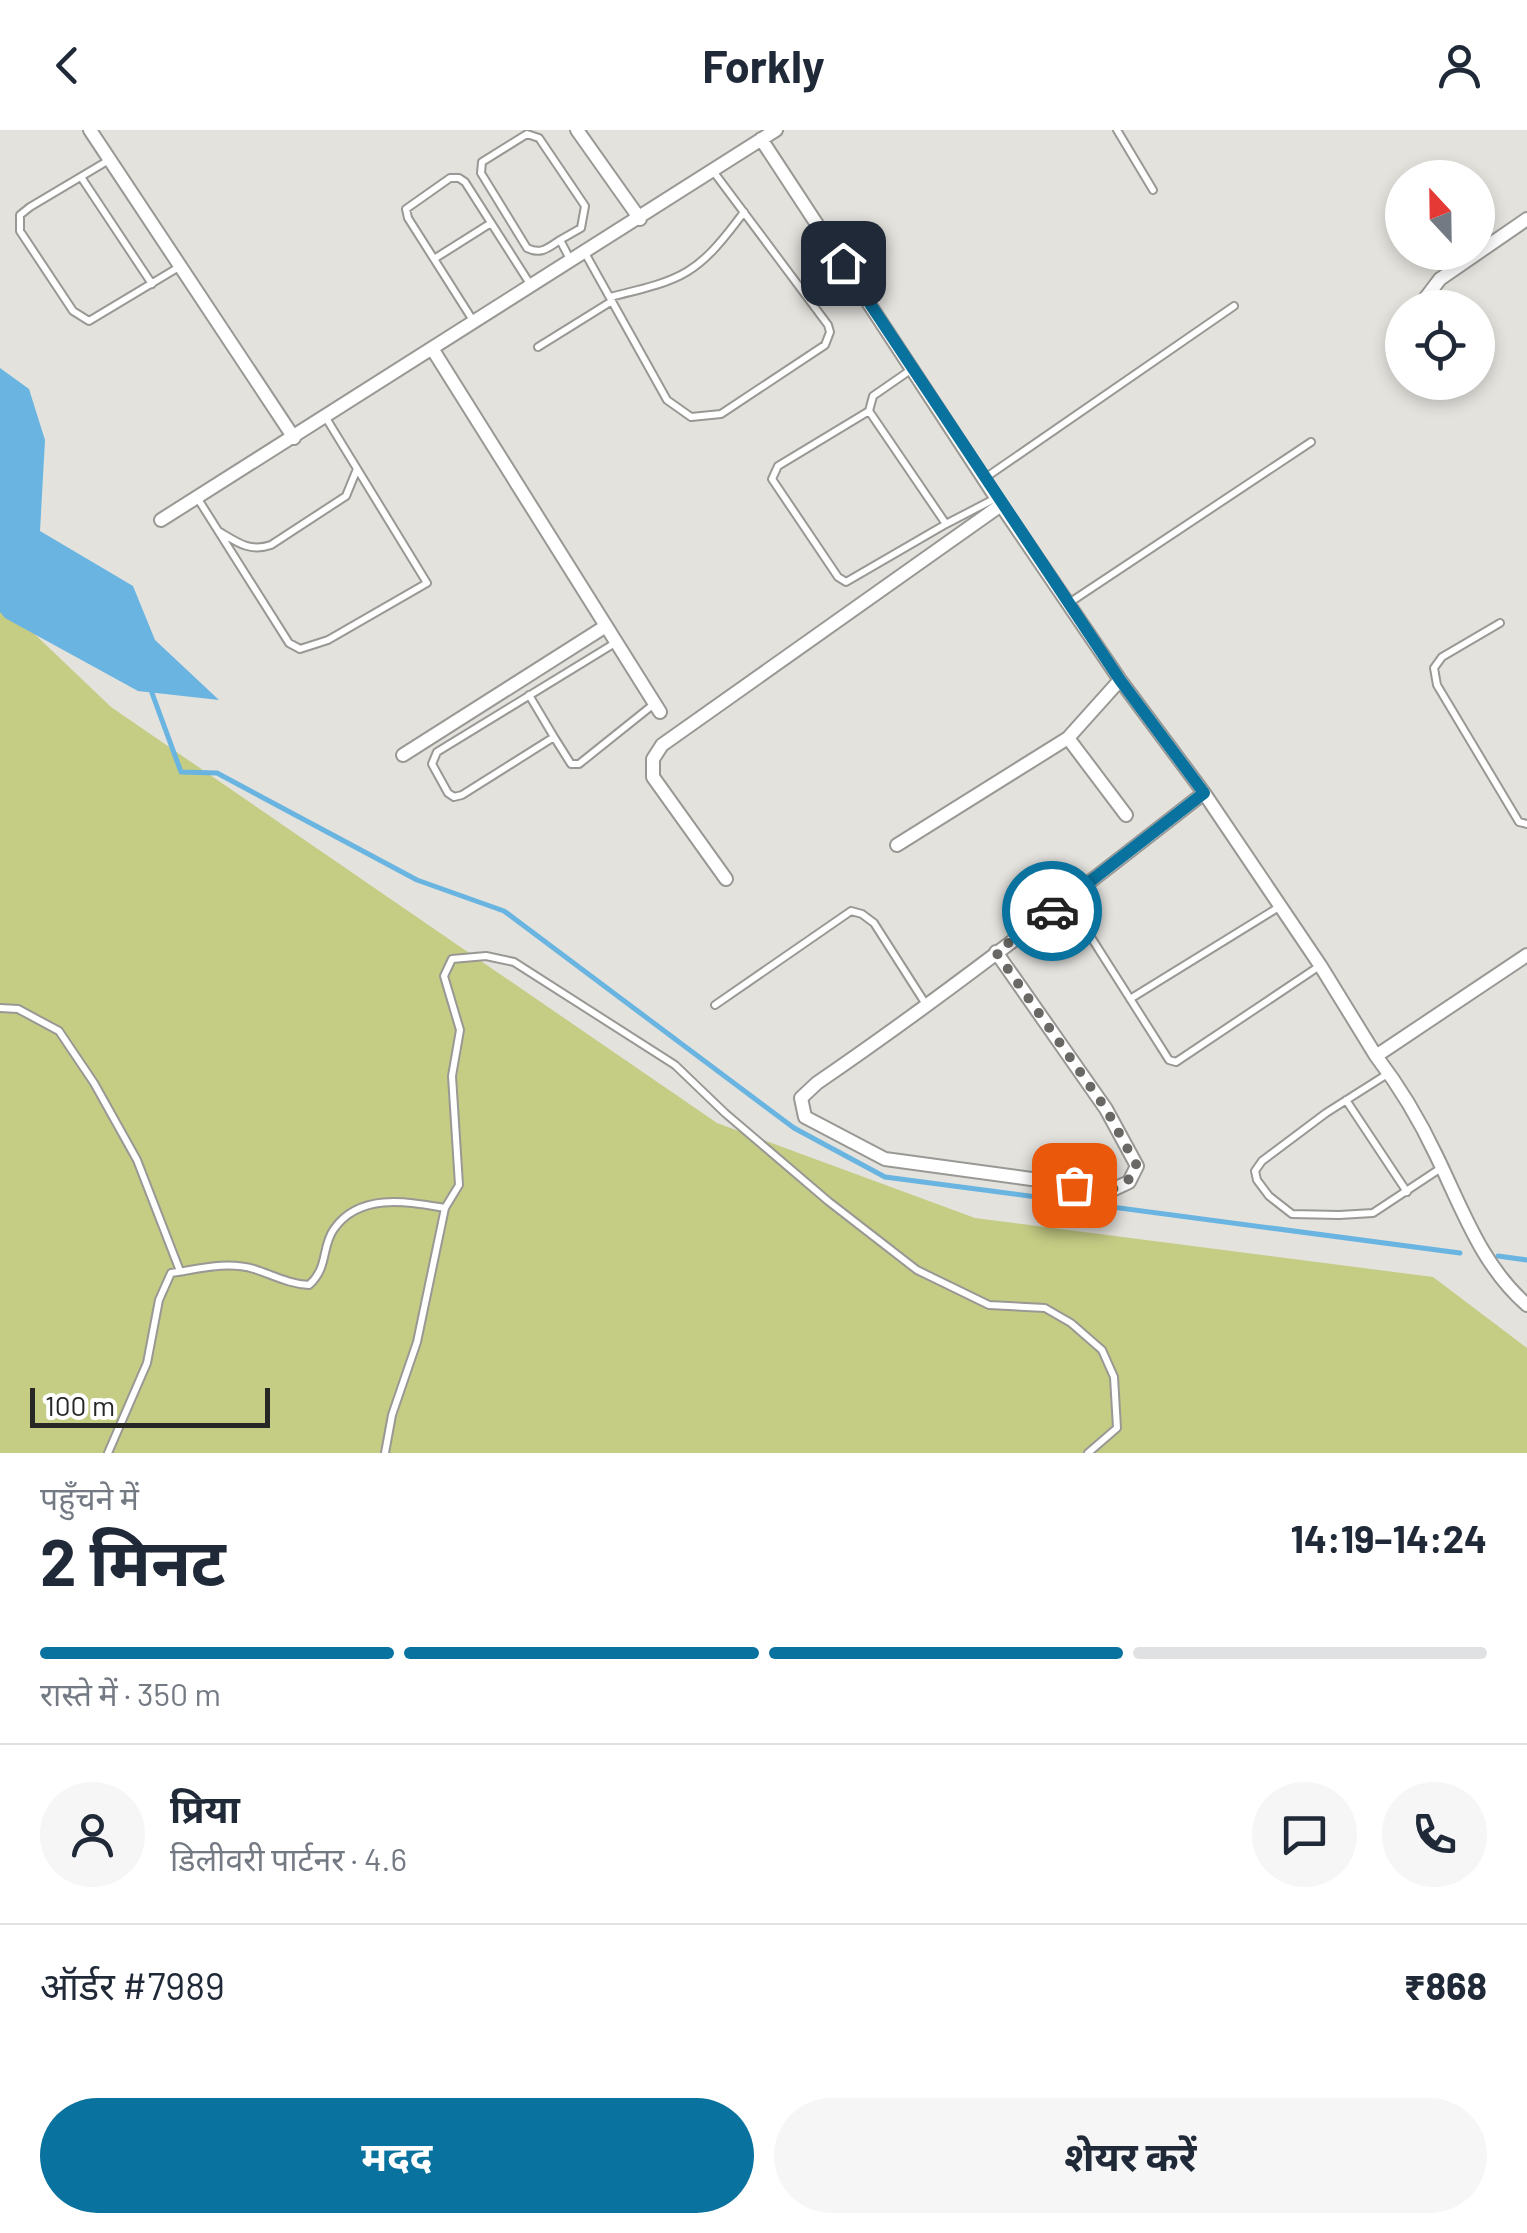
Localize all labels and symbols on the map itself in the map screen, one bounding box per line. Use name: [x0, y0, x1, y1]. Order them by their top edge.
north arrow: [1385, 160, 1495, 270]
pin: [801, 221, 886, 306]
courier: [1002, 861, 1102, 961]
pin: [1032, 1143, 1117, 1228]
scale bar: [30, 1383, 270, 1428]

